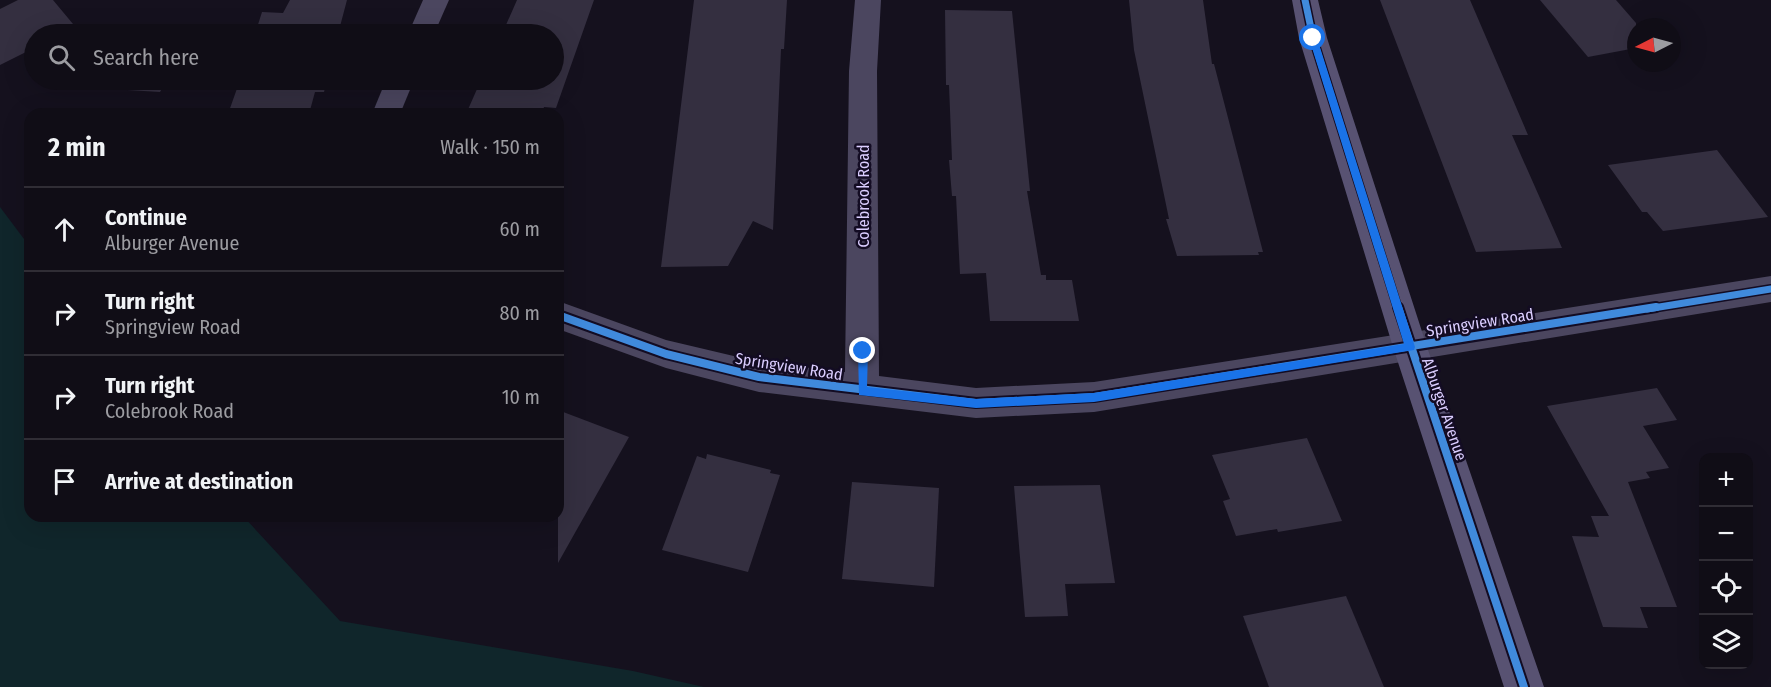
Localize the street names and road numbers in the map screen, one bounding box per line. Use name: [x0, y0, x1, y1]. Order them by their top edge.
street label: Colebrook Road: [854, 144, 873, 248]
street label: Springview Road: [1425, 305, 1535, 340]
street label: Springview Road: [734, 349, 844, 384]
street label: Alburger Avenue: [1418, 355, 1471, 463]

